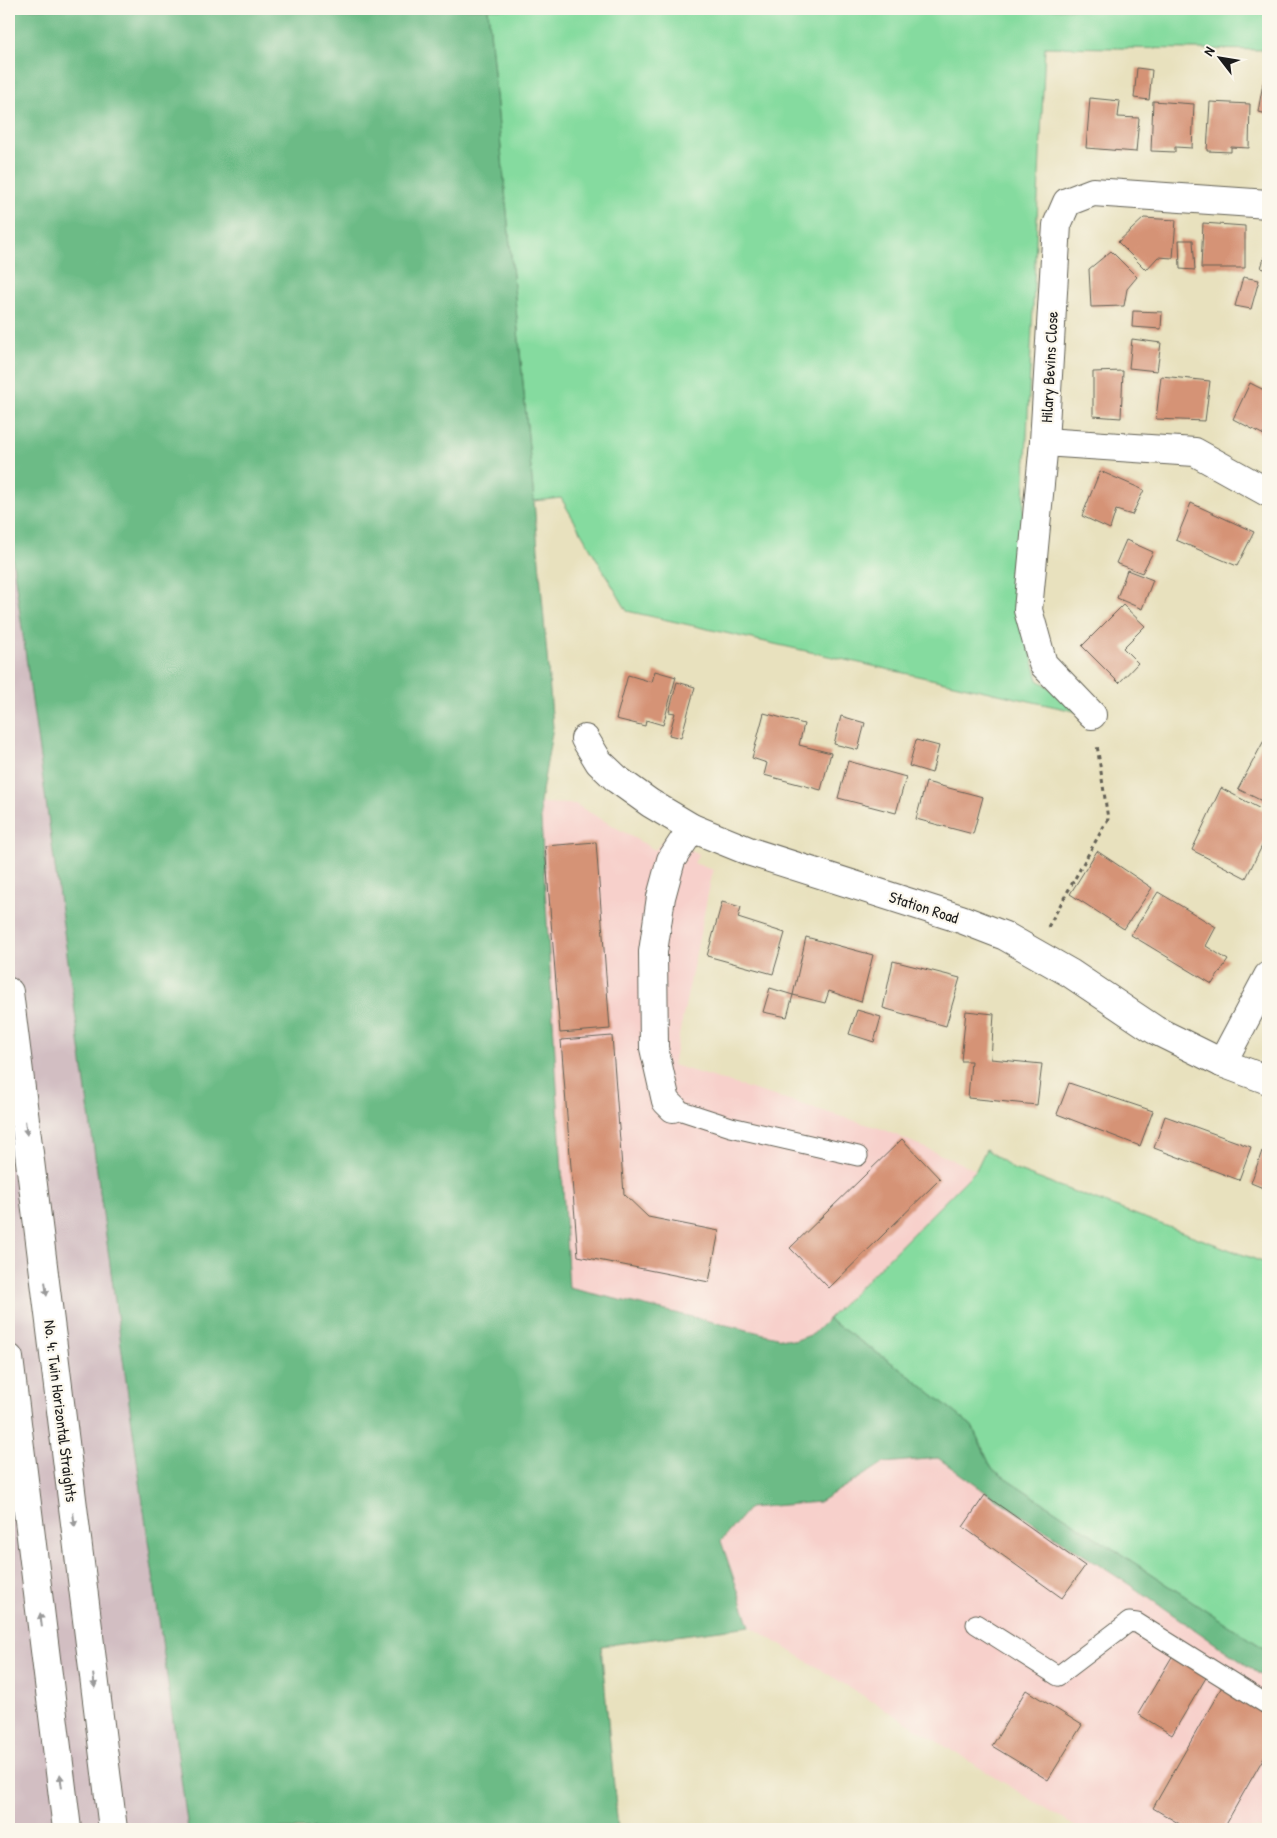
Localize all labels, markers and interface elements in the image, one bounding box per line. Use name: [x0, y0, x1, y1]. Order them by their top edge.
north arrow: [1194, 32, 1244, 82]
text: N: [1198, 42, 1219, 59]
street label: Hilary Bevins Close: [1035, 310, 1063, 423]
street label: Station Road: [886, 885, 962, 929]
one-way arrow: [22, 1120, 30, 1136]
one-way arrow: [42, 1281, 50, 1297]
street label: No. 4: Twin Horizontal Straights: [39, 1319, 83, 1503]
one-way arrow: [70, 1512, 78, 1528]
one-way arrow: [37, 1611, 45, 1627]
one-way arrow: [90, 1673, 98, 1689]
one-way arrow: [57, 1773, 65, 1789]

